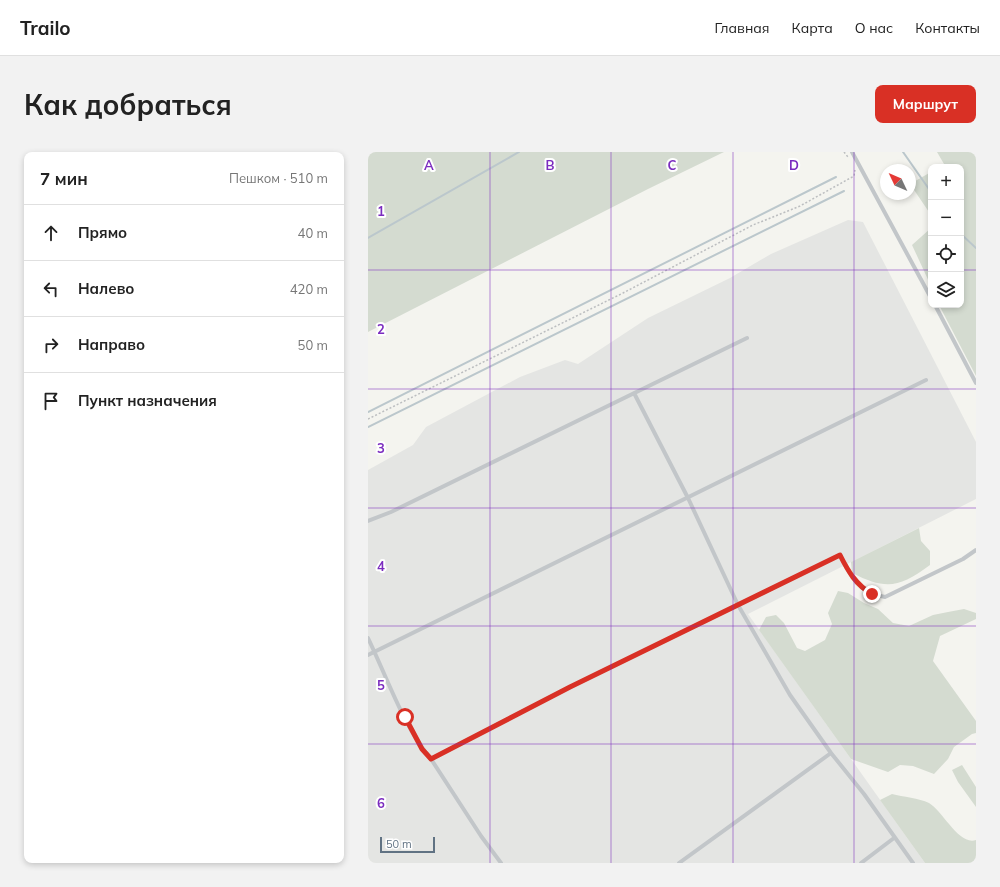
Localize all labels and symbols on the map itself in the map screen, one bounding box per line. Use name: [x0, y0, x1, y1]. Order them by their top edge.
text: A: [424, 157, 434, 173]
text: B: [546, 157, 555, 173]
text: C: [668, 157, 677, 173]
text: D: [789, 157, 799, 173]
north arrow: [880, 164, 916, 200]
text: 1: [377, 203, 385, 219]
text: 2: [377, 321, 385, 337]
text: 3: [377, 440, 385, 456]
text: 4: [377, 558, 385, 574]
route end: [863, 585, 881, 603]
text: 5: [377, 677, 385, 693]
route start: [396, 708, 414, 726]
text: 6: [377, 795, 385, 811]
scale bar: [380, 835, 435, 854]

